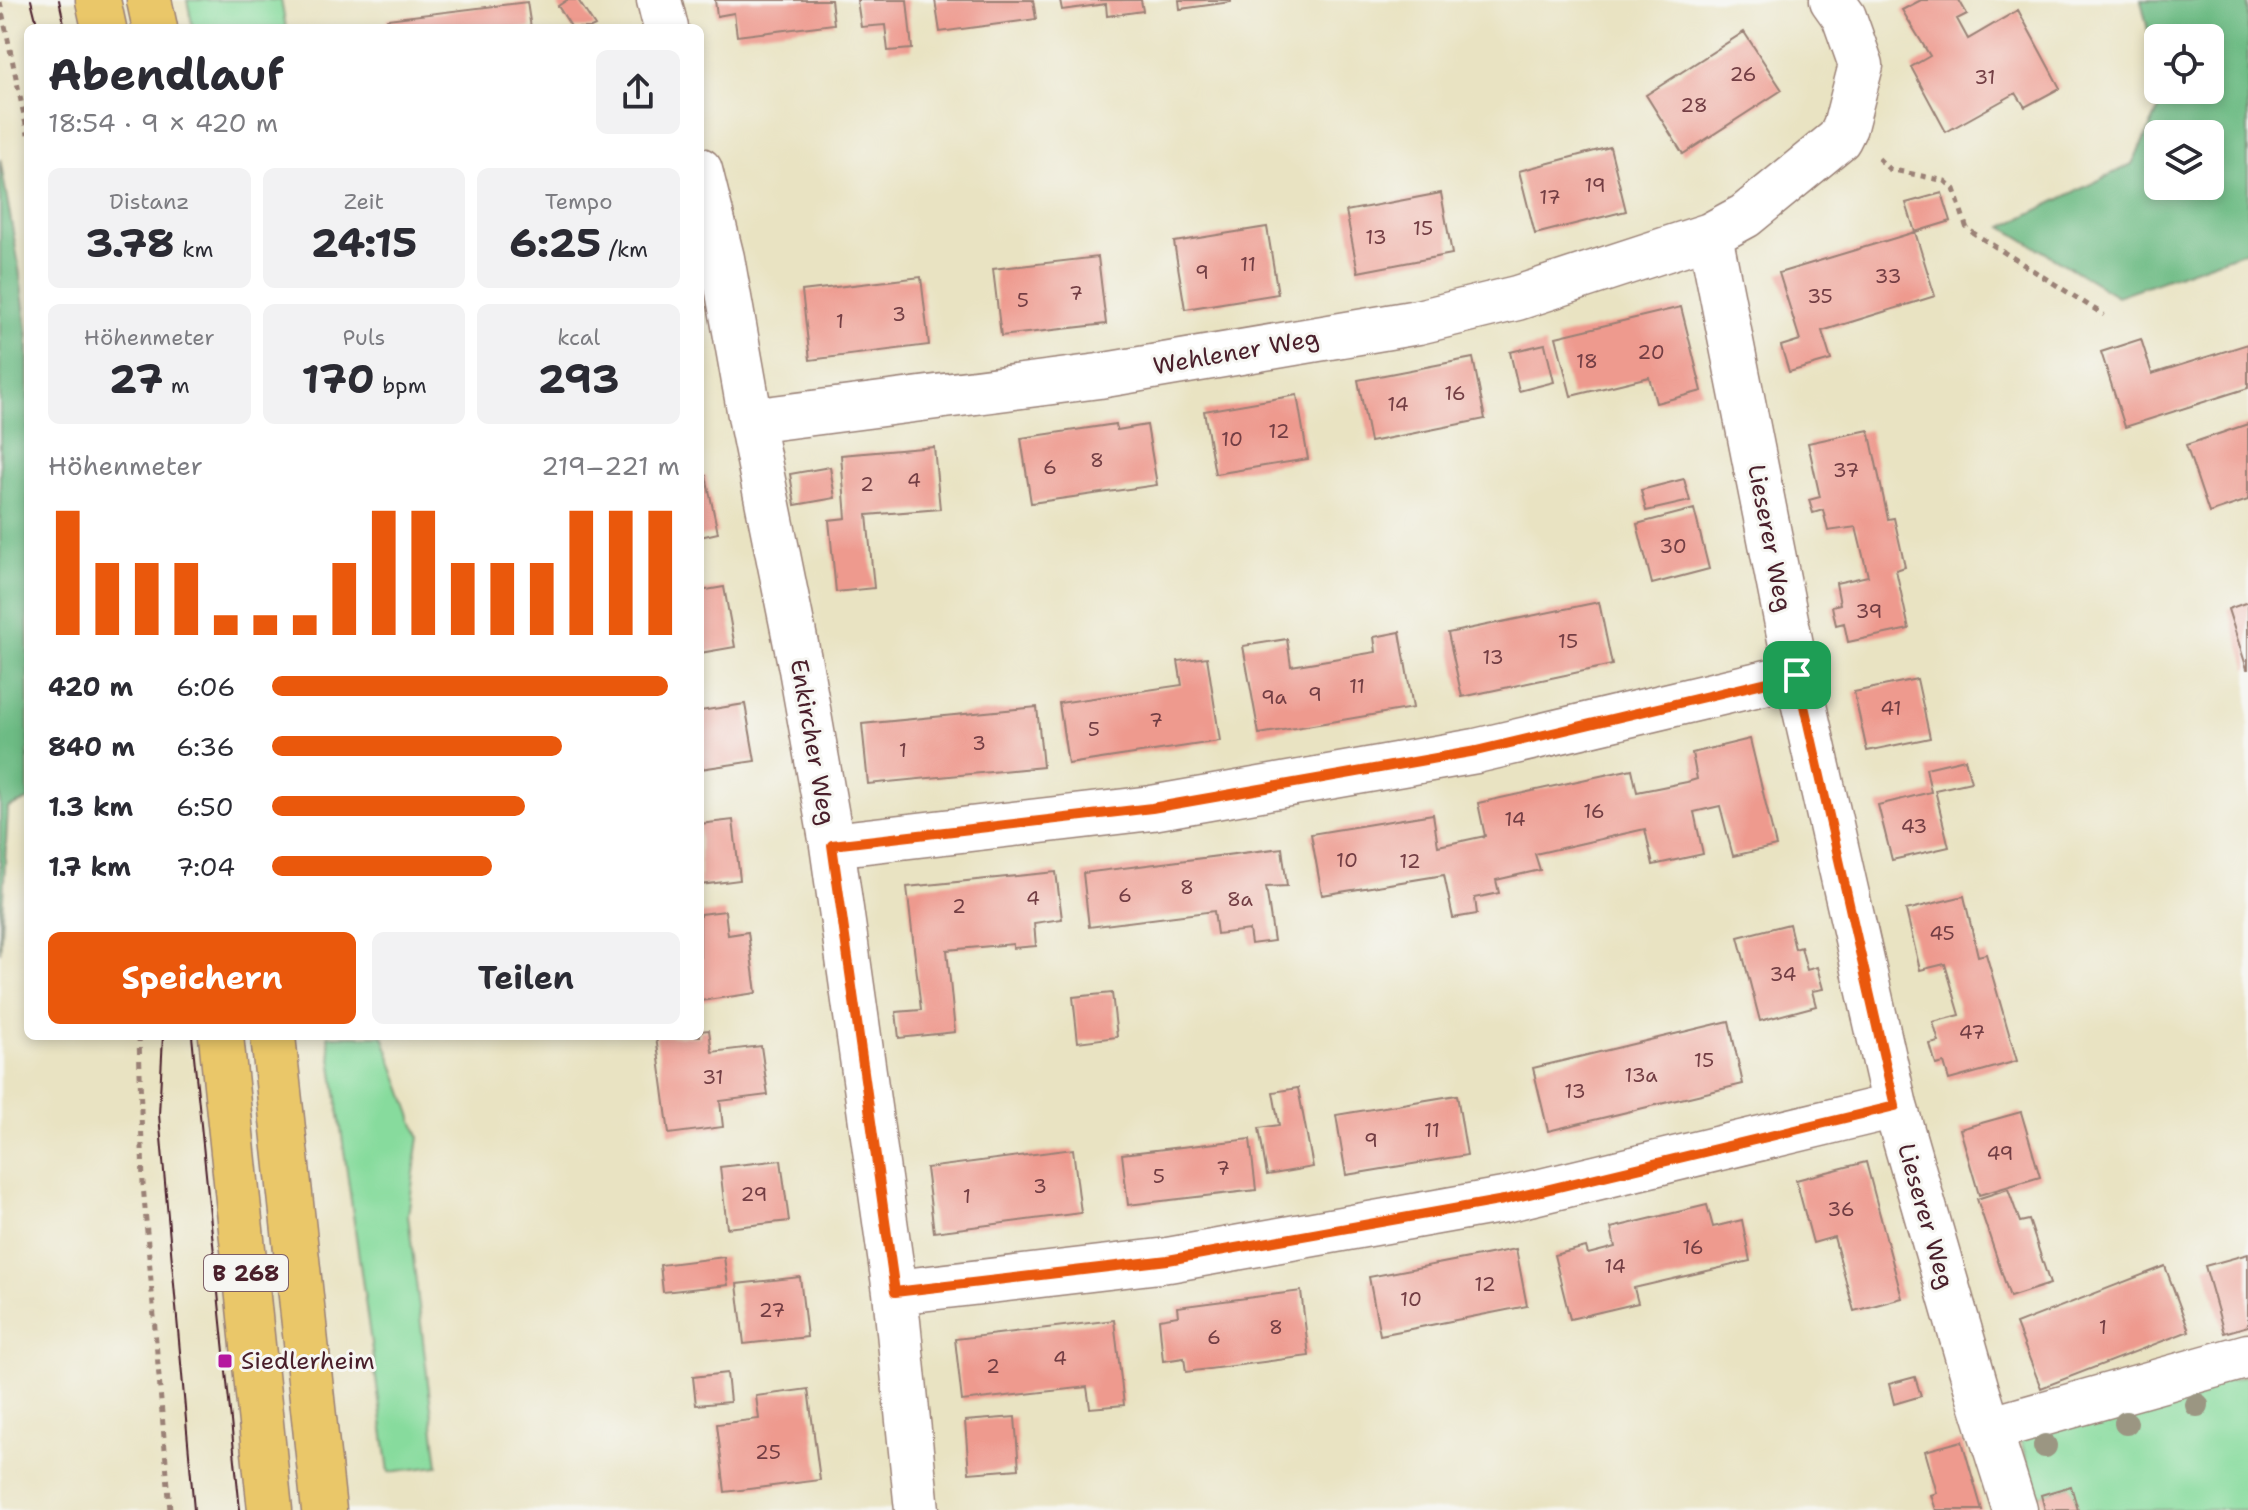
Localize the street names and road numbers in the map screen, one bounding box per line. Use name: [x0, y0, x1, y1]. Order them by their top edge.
street label: Wehlener Weg: [1151, 322, 1321, 382]
street label: Lieserer Weg: [1740, 462, 1800, 614]
street label: Enkircher Weg: [783, 657, 843, 827]
street label: Lieserer Weg: [1890, 1140, 1962, 1292]
road number: B 268: [204, 1255, 288, 1291]

